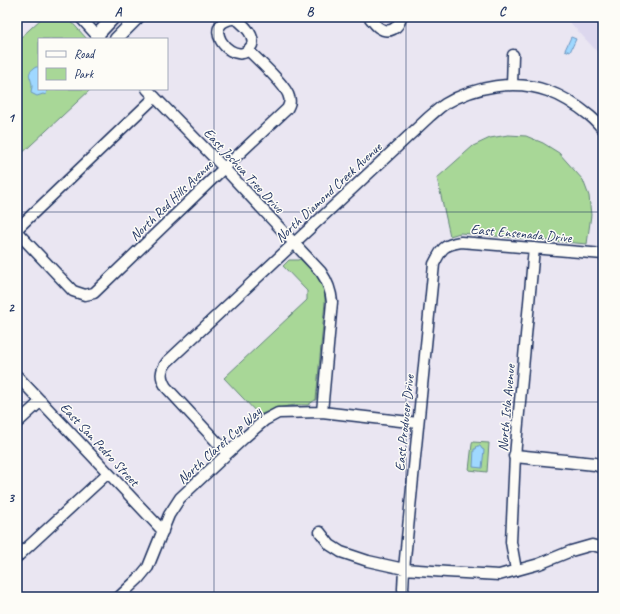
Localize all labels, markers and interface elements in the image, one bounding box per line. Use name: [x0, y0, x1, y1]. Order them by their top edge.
text: A: [115, 4, 123, 20]
text: B: [307, 4, 315, 20]
text: C: [499, 4, 507, 20]
legend: [38, 38, 168, 90]
text: Road: [74, 46, 96, 62]
text: Park: [74, 66, 95, 82]
text: 1: [8, 110, 16, 126]
street label: East Joshua Tree Drive: [200, 124, 288, 217]
street label: North Diamond Creek Avenue: [272, 138, 386, 246]
street label: North Red Hills Avenue: [126, 155, 217, 244]
street label: East Ensenada Drive: [470, 221, 574, 247]
text: 2: [8, 300, 15, 316]
street label: North Isla Avenue: [494, 362, 519, 452]
street label: East Producer Drive: [391, 373, 418, 472]
street label: East San Pedro Street: [57, 399, 144, 491]
street label: North Claret Cup Way: [174, 402, 266, 487]
text: 3: [8, 490, 15, 506]

